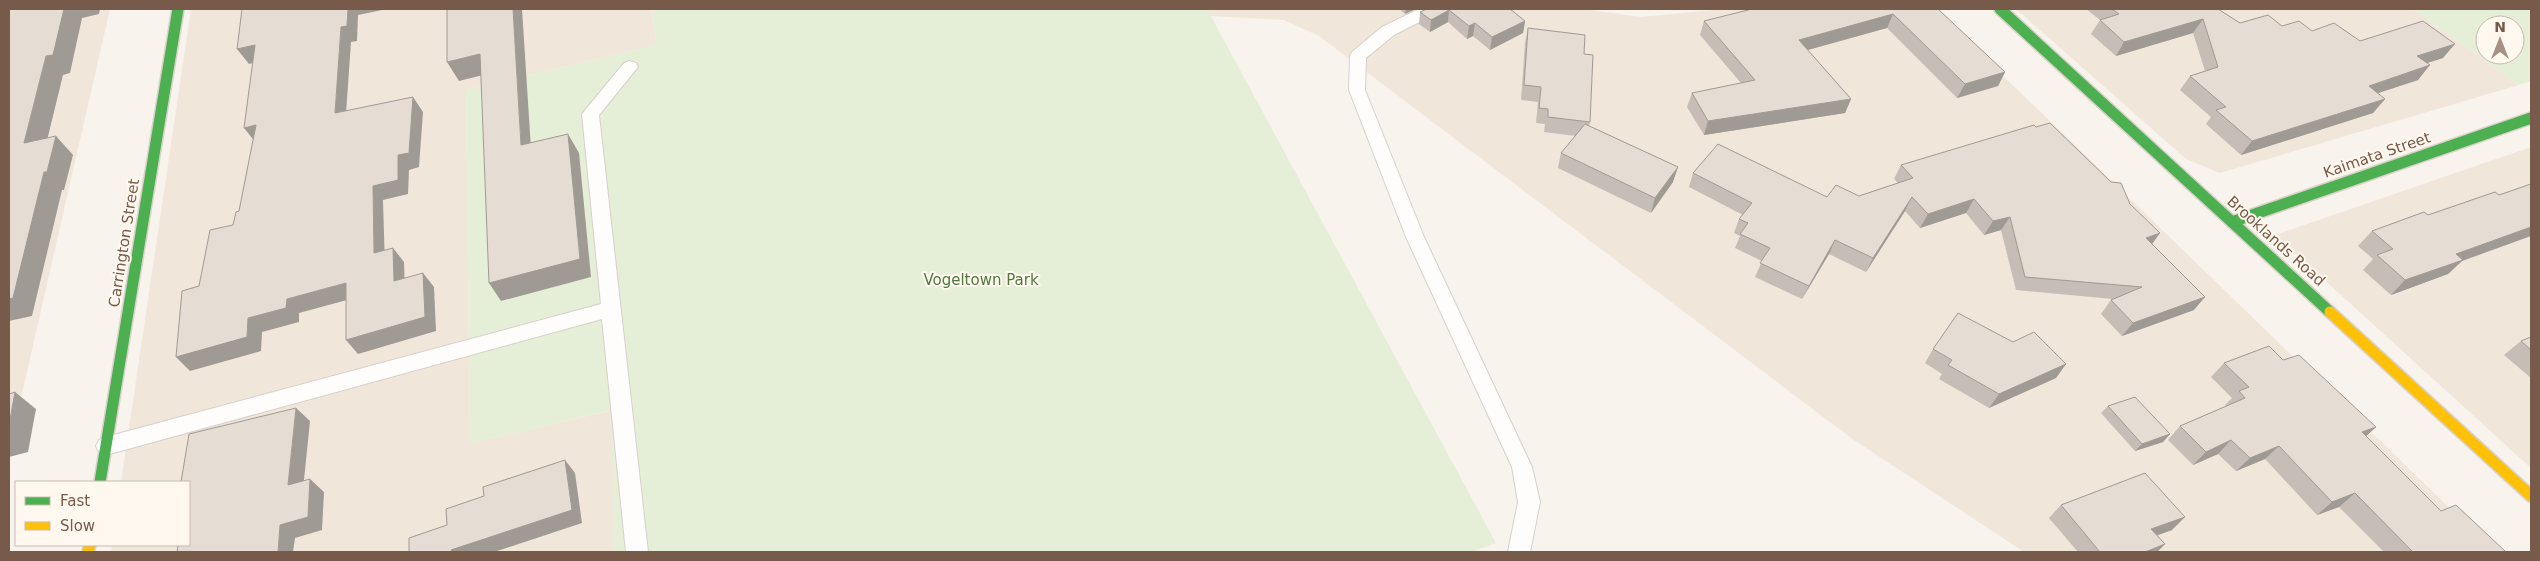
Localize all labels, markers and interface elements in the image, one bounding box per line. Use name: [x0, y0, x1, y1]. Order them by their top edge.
north arrow: [2475, 15, 2525, 65]
text: N: [2494, 19, 2506, 35]
street label: Kaimata Street: [2321, 128, 2433, 182]
street label: Carrington Street: [105, 177, 143, 309]
street label: Brooklands Road: [2223, 192, 2329, 290]
park label: Vogeltown Park: [923, 271, 1039, 289]
legend: [15, 481, 190, 546]
text: Fast: [60, 492, 90, 510]
text: Slow: [60, 517, 95, 535]

